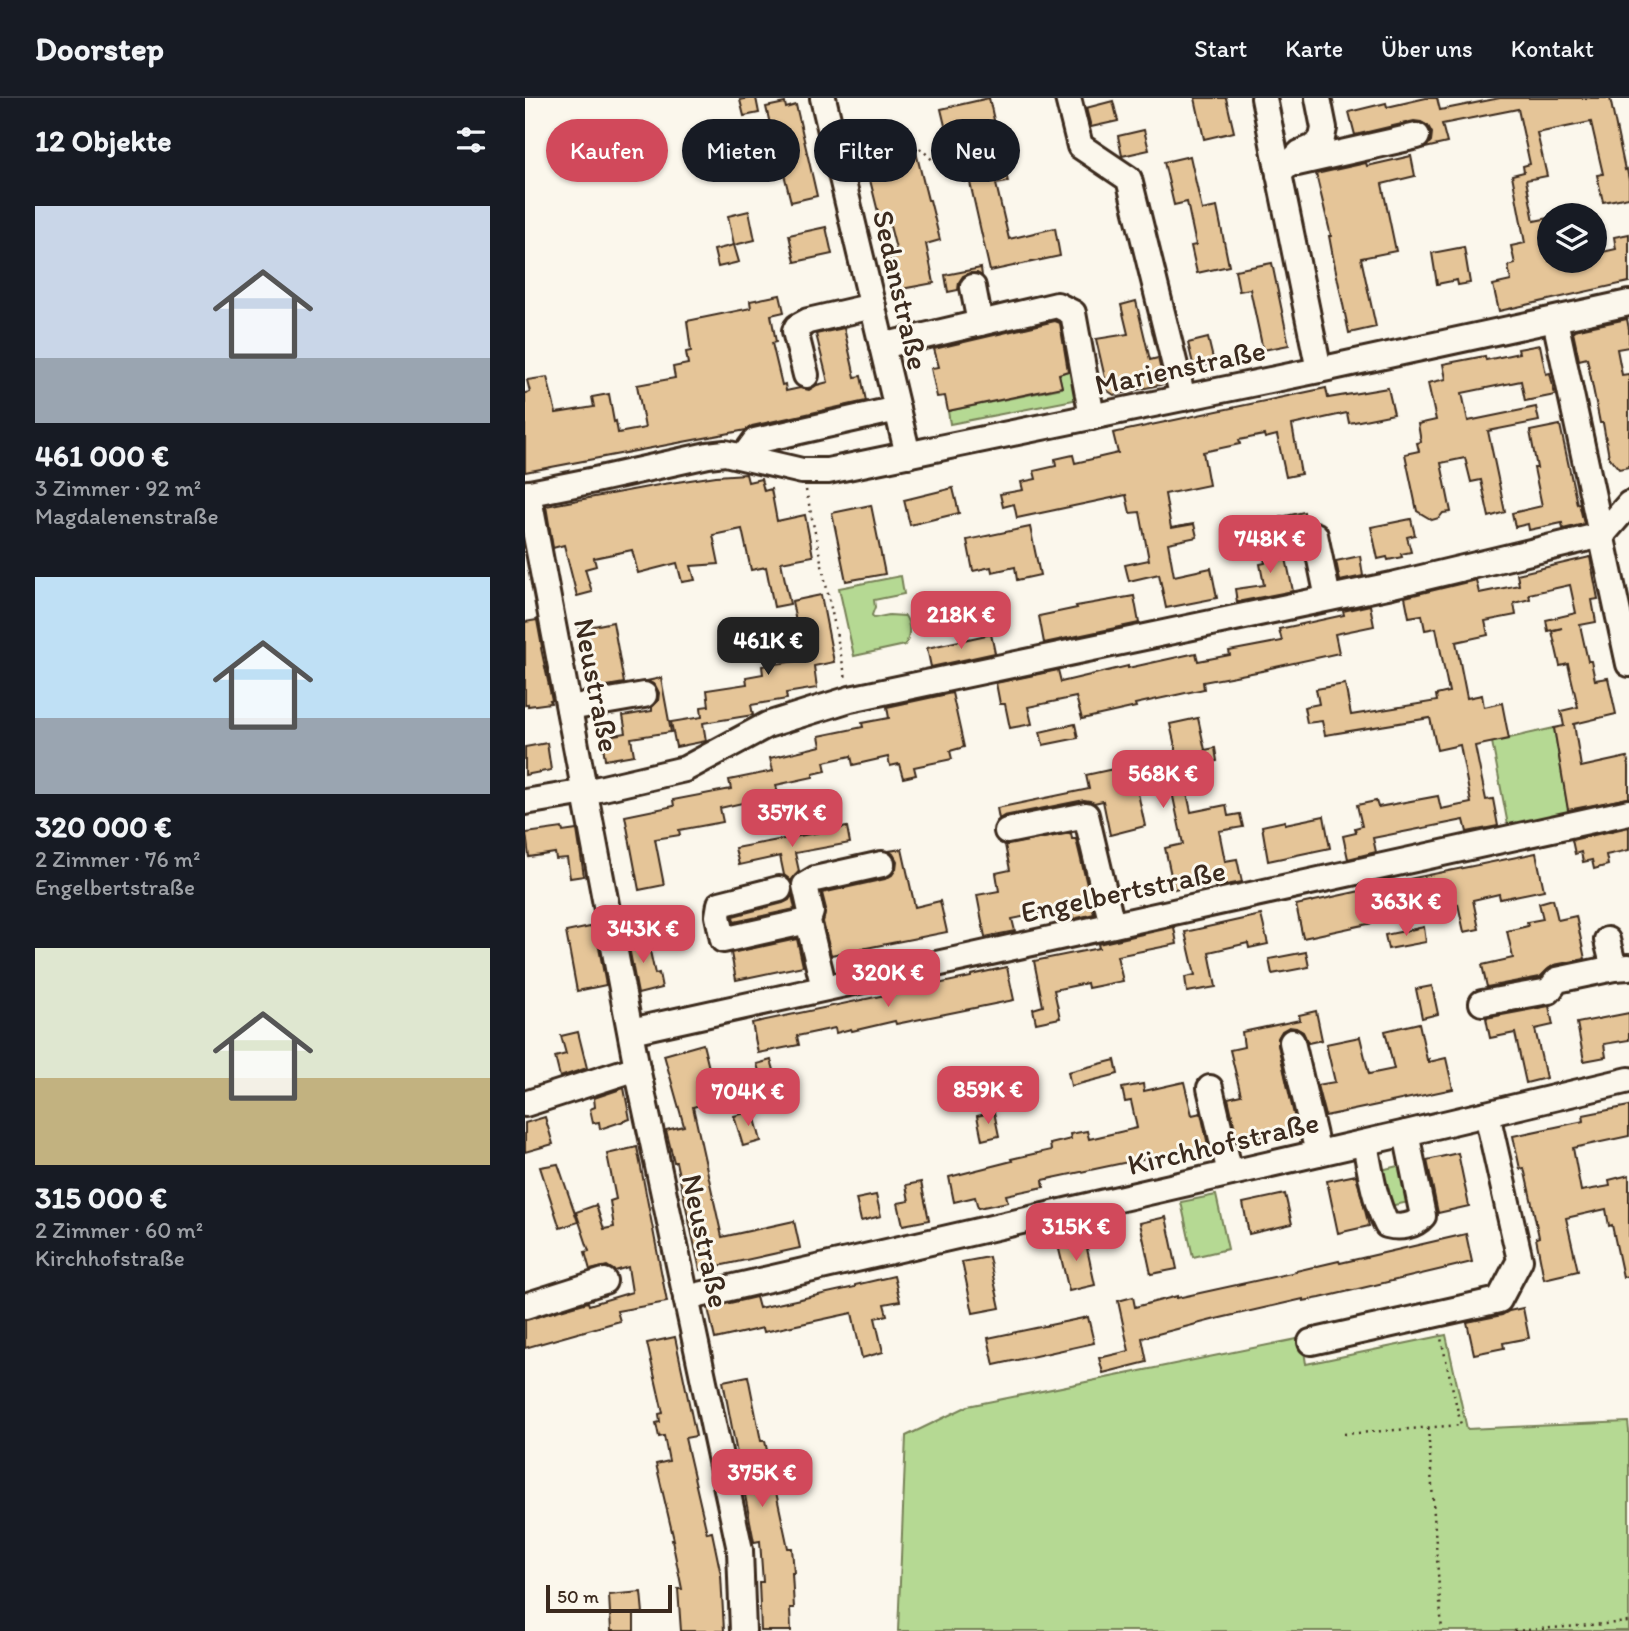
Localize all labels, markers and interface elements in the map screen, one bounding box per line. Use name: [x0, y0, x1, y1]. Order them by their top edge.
text: Doorstep: [35, 29, 164, 68]
text: Start: [1194, 34, 1247, 63]
text: Karte: [1285, 34, 1343, 63]
text: Über uns: [1381, 34, 1473, 63]
text: Kontakt: [1511, 34, 1594, 63]
chip: Kaufen: [546, 119, 668, 182]
chip: Mieten: [682, 119, 800, 182]
chip: Filter: [814, 119, 917, 182]
chip: Neu: [931, 119, 1020, 182]
icon: filters: [452, 121, 490, 159]
text: 12 Objekte: [35, 122, 172, 159]
map controls: [1537, 203, 1607, 273]
button: layers: [1537, 203, 1607, 273]
street label: Sedanstraße: [865, 207, 937, 373]
icon: home: [200, 251, 326, 377]
street label: Marienstraße: [1091, 331, 1269, 403]
text: 461 000 €: [35, 437, 169, 474]
text: 3 Zimmer · 92 m²: [35, 474, 201, 502]
text: Magdalenenstraße: [35, 502, 218, 530]
pin: 748K €: [1213, 516, 1327, 575]
text: 748K €: [1235, 524, 1305, 552]
pin: 218K €: [904, 592, 1018, 651]
text: 218K €: [927, 600, 995, 628]
street label: Neustraße: [566, 615, 628, 755]
pin: 461K €: [711, 618, 825, 677]
icon: home: [200, 622, 326, 748]
text: 461K €: [733, 626, 803, 654]
pin: 568K €: [1106, 750, 1220, 810]
text: 568K €: [1128, 759, 1198, 787]
pin: 357K €: [735, 790, 849, 849]
text: 357K €: [757, 798, 827, 826]
text: 320 000 €: [35, 808, 172, 845]
text: 2 Zimmer · 76 m²: [35, 845, 200, 873]
street label: Engelbertstraße: [1017, 851, 1229, 931]
text: Engelbertstraße: [35, 873, 195, 901]
pin: 363K €: [1349, 878, 1463, 938]
text: 363K €: [1371, 887, 1441, 915]
pin: 343K €: [586, 906, 700, 965]
text: 343K €: [607, 914, 679, 942]
pin: 320K €: [831, 950, 945, 1009]
text: 320K €: [852, 958, 924, 986]
icon: home: [200, 993, 326, 1119]
pin: 859K €: [931, 1066, 1045, 1126]
pin: 704K €: [691, 1068, 805, 1128]
text: 859K €: [953, 1075, 1023, 1103]
text: 704K €: [712, 1077, 784, 1105]
street label: Kirchhofstraße: [1124, 1103, 1322, 1183]
street label: Neustraße: [674, 1171, 738, 1311]
text: 315 000 €: [35, 1179, 167, 1216]
pin: 315K €: [1019, 1204, 1133, 1263]
text: 315K €: [1042, 1212, 1110, 1240]
text: 2 Zimmer · 60 m²: [35, 1216, 203, 1244]
text: Kirchhofstraße: [35, 1244, 185, 1272]
pin: 375K €: [705, 1450, 819, 1509]
text: 375K €: [727, 1458, 797, 1486]
scale bar: [546, 1582, 672, 1614]
text: 50 m: [557, 1585, 599, 1608]

